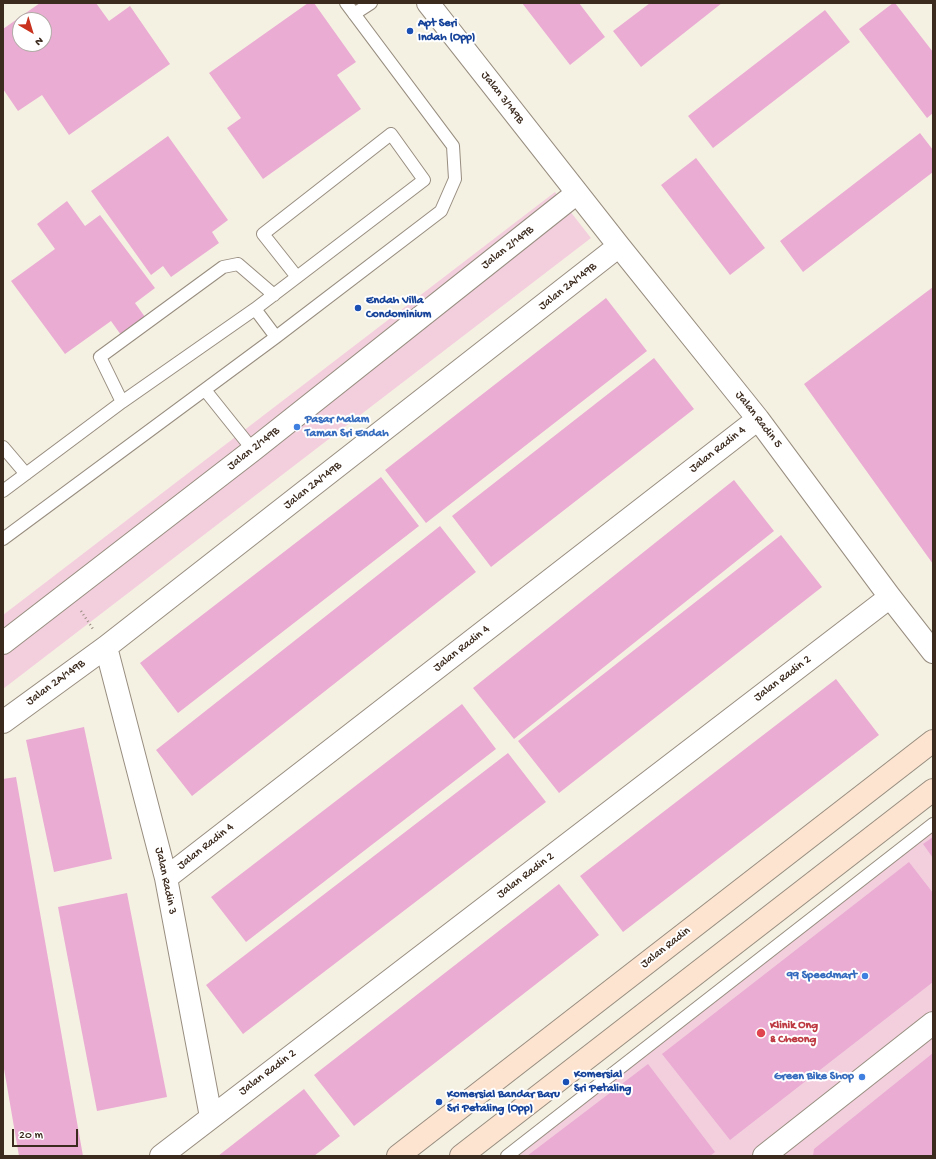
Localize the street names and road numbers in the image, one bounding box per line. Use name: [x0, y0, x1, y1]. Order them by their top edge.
street label: Jalan 3/149B: [477, 69, 527, 127]
street label: Jalan 2/149B: [479, 223, 537, 273]
street label: Jalan 2A/149B: [536, 260, 600, 314]
street label: Jalan Radin 5: [731, 389, 785, 451]
street label: Jalan Radin 4: [687, 423, 749, 477]
street label: Jalan 2/149B: [225, 424, 283, 474]
street label: Jalan 2A/149B: [281, 459, 345, 513]
street label: Jalan Radin 4: [431, 622, 493, 676]
street label: Jalan Radin 2: [752, 653, 814, 705]
street label: Jalan 2A/149B: [24, 657, 88, 709]
street label: Jalan Radin 4: [175, 820, 237, 874]
street label: Jalan Radin 3: [151, 846, 179, 916]
street label: Jalan Radin 2: [495, 850, 557, 902]
street label: Jalan Radin: [638, 924, 694, 972]
street label: Jalan Radin 2: [237, 1047, 299, 1099]

